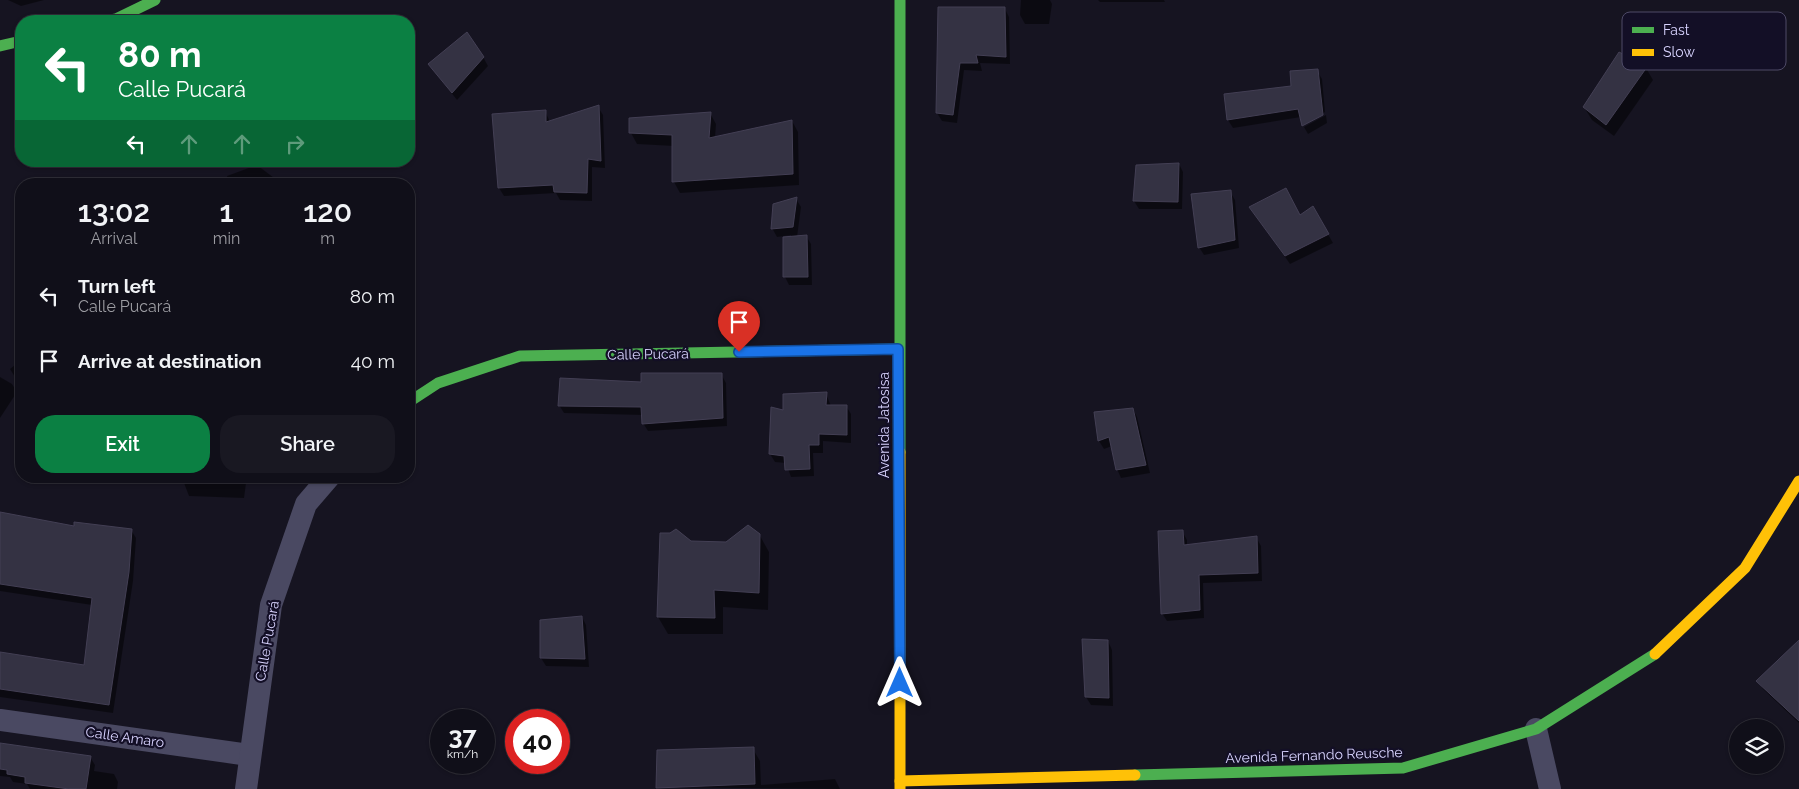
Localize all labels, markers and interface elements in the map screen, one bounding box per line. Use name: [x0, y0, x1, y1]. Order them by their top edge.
legend: [1622, 12, 1786, 70]
text: Fast: [1663, 22, 1690, 38]
text: 80 m: [118, 34, 202, 75]
icon: left: [35, 35, 100, 100]
text: Slow: [1663, 44, 1695, 60]
text: Calle Pucará: [118, 76, 246, 102]
icon: left: [122, 130, 150, 158]
icon: ahead: [175, 130, 203, 158]
icon: ahead: [228, 130, 256, 158]
icon: right: [281, 130, 309, 158]
text: 13:02: [78, 194, 150, 229]
text: 1: [220, 194, 234, 229]
text: 120: [303, 194, 352, 229]
text: Arrival: [90, 229, 137, 248]
text: min: [213, 229, 240, 248]
text: m: [320, 229, 335, 248]
text: Turn left: [78, 275, 155, 297]
icon: left: [35, 282, 63, 310]
text: 80 m: [350, 285, 395, 307]
text: Calle Pucará: [78, 297, 171, 316]
pin: [718, 301, 760, 352]
icon: arrive: [725, 308, 753, 336]
street label: Calle Pucará: [607, 345, 689, 363]
icon: arrive: [35, 347, 63, 375]
text: Arrive at destination: [78, 350, 262, 372]
text: 40 m: [351, 350, 395, 372]
street label: Avenida Jatosisa: [876, 372, 892, 478]
button: Exit: [35, 415, 210, 473]
button: Share: [220, 415, 395, 473]
street label: Calle Pucará: [252, 599, 282, 683]
position arrow: [873, 656, 925, 708]
speed limit sign: 40: [505, 709, 570, 774]
map controls: [1729, 719, 1784, 774]
button: layers: [1729, 719, 1784, 774]
text: 37: [449, 720, 476, 750]
street label: Calle Amaro: [85, 724, 165, 750]
street label: Avenida Fernando Reusche: [1225, 744, 1403, 766]
text: km/h: [447, 747, 478, 761]

